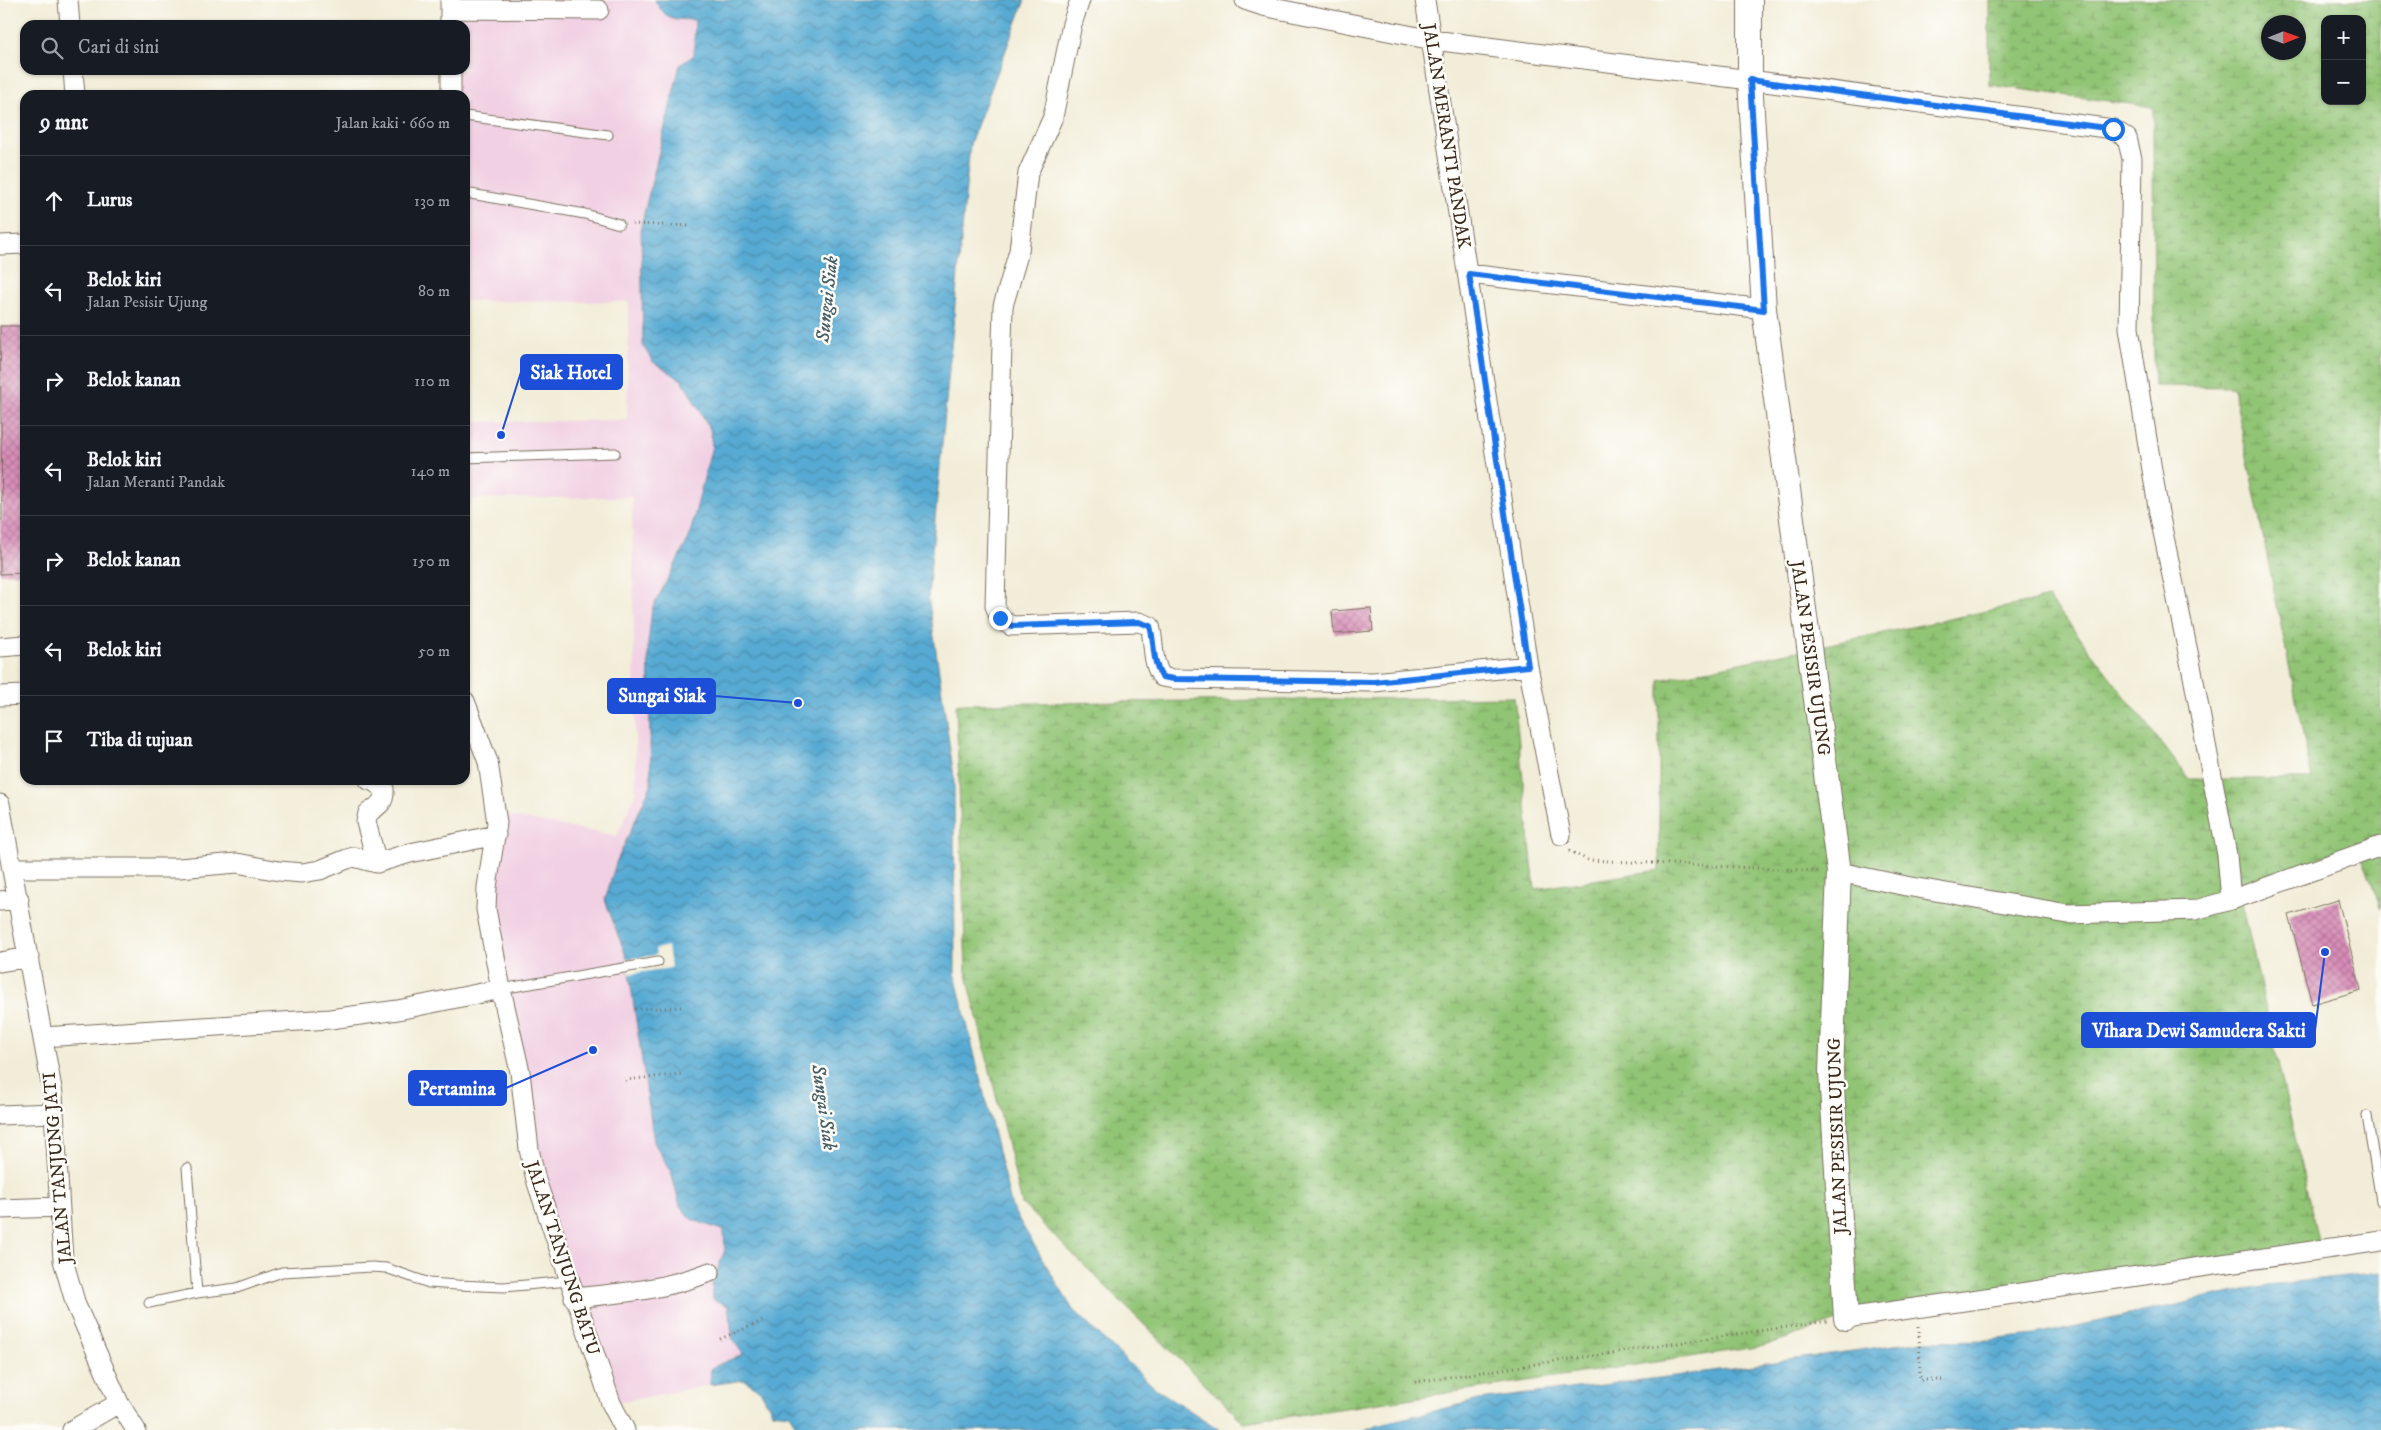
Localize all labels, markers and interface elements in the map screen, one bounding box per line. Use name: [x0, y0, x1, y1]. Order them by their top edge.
north arrow: [2261, 15, 2306, 60]
map controls: [2321, 15, 2366, 105]
button: +: [2321, 15, 2366, 60]
search box: [20, 20, 470, 75]
street label: JALAN MERANTI PANDAK: [1417, 20, 1475, 251]
icon: search: [38, 34, 66, 62]
text: Cari di sini: [78, 36, 159, 59]
button: −: [2321, 60, 2366, 105]
text: 9 mnt: [40, 110, 88, 136]
text: Jalan kaki · 660 m: [336, 113, 450, 133]
route start: [2102, 118, 2125, 141]
icon: ahead: [40, 187, 68, 215]
text: Lurus: [87, 189, 132, 212]
text: 130 m: [414, 191, 450, 211]
water label: Sungai Siak: [811, 255, 843, 344]
text: Belok kiri: [87, 269, 161, 292]
icon: left: [40, 277, 68, 305]
text: 80 m: [418, 281, 450, 301]
text: Jalan Pesisir Ujung: [87, 292, 207, 312]
callout: Siak Hotel: [521, 355, 622, 389]
text: Siak Hotel: [531, 362, 612, 385]
icon: right: [40, 367, 68, 395]
text: Belok kanan: [87, 369, 181, 392]
text: 110 m: [414, 371, 450, 391]
text: Belok kiri: [87, 449, 161, 472]
icon: left: [40, 457, 68, 485]
text: 140 m: [411, 461, 450, 481]
text: Jalan Meranti Pandak: [87, 472, 225, 492]
icon: right: [40, 547, 68, 575]
text: Belok kanan: [87, 549, 181, 572]
text: 150 m: [412, 551, 450, 571]
street label: JALAN PESISIR UJUNG: [1785, 557, 1835, 757]
route end: [989, 607, 1012, 630]
icon: left: [40, 637, 68, 665]
text: Belok kiri: [87, 639, 161, 662]
text: 50 m: [418, 641, 450, 661]
callout: Sungai Siak: [608, 679, 715, 713]
text: Sungai Siak: [618, 685, 706, 708]
icon: arrive: [40, 727, 68, 755]
text: Tiba di tujuan: [87, 729, 193, 752]
callout: Vihara Dewi Samudera Sakti: [2082, 1013, 2315, 1047]
text: Vihara Dewi Samudera Sakti: [2091, 1020, 2306, 1043]
street label: JALAN PESISIR UJUNG: [1824, 1037, 1852, 1237]
water label: Sungai Siak: [806, 1062, 841, 1152]
street label: JALAN TANJUNG JATI: [39, 1071, 78, 1267]
callout: Pertamina: [409, 1071, 506, 1105]
text: Pertamina: [418, 1078, 496, 1101]
street label: JALAN TANJUNG BATU: [520, 1156, 604, 1358]

